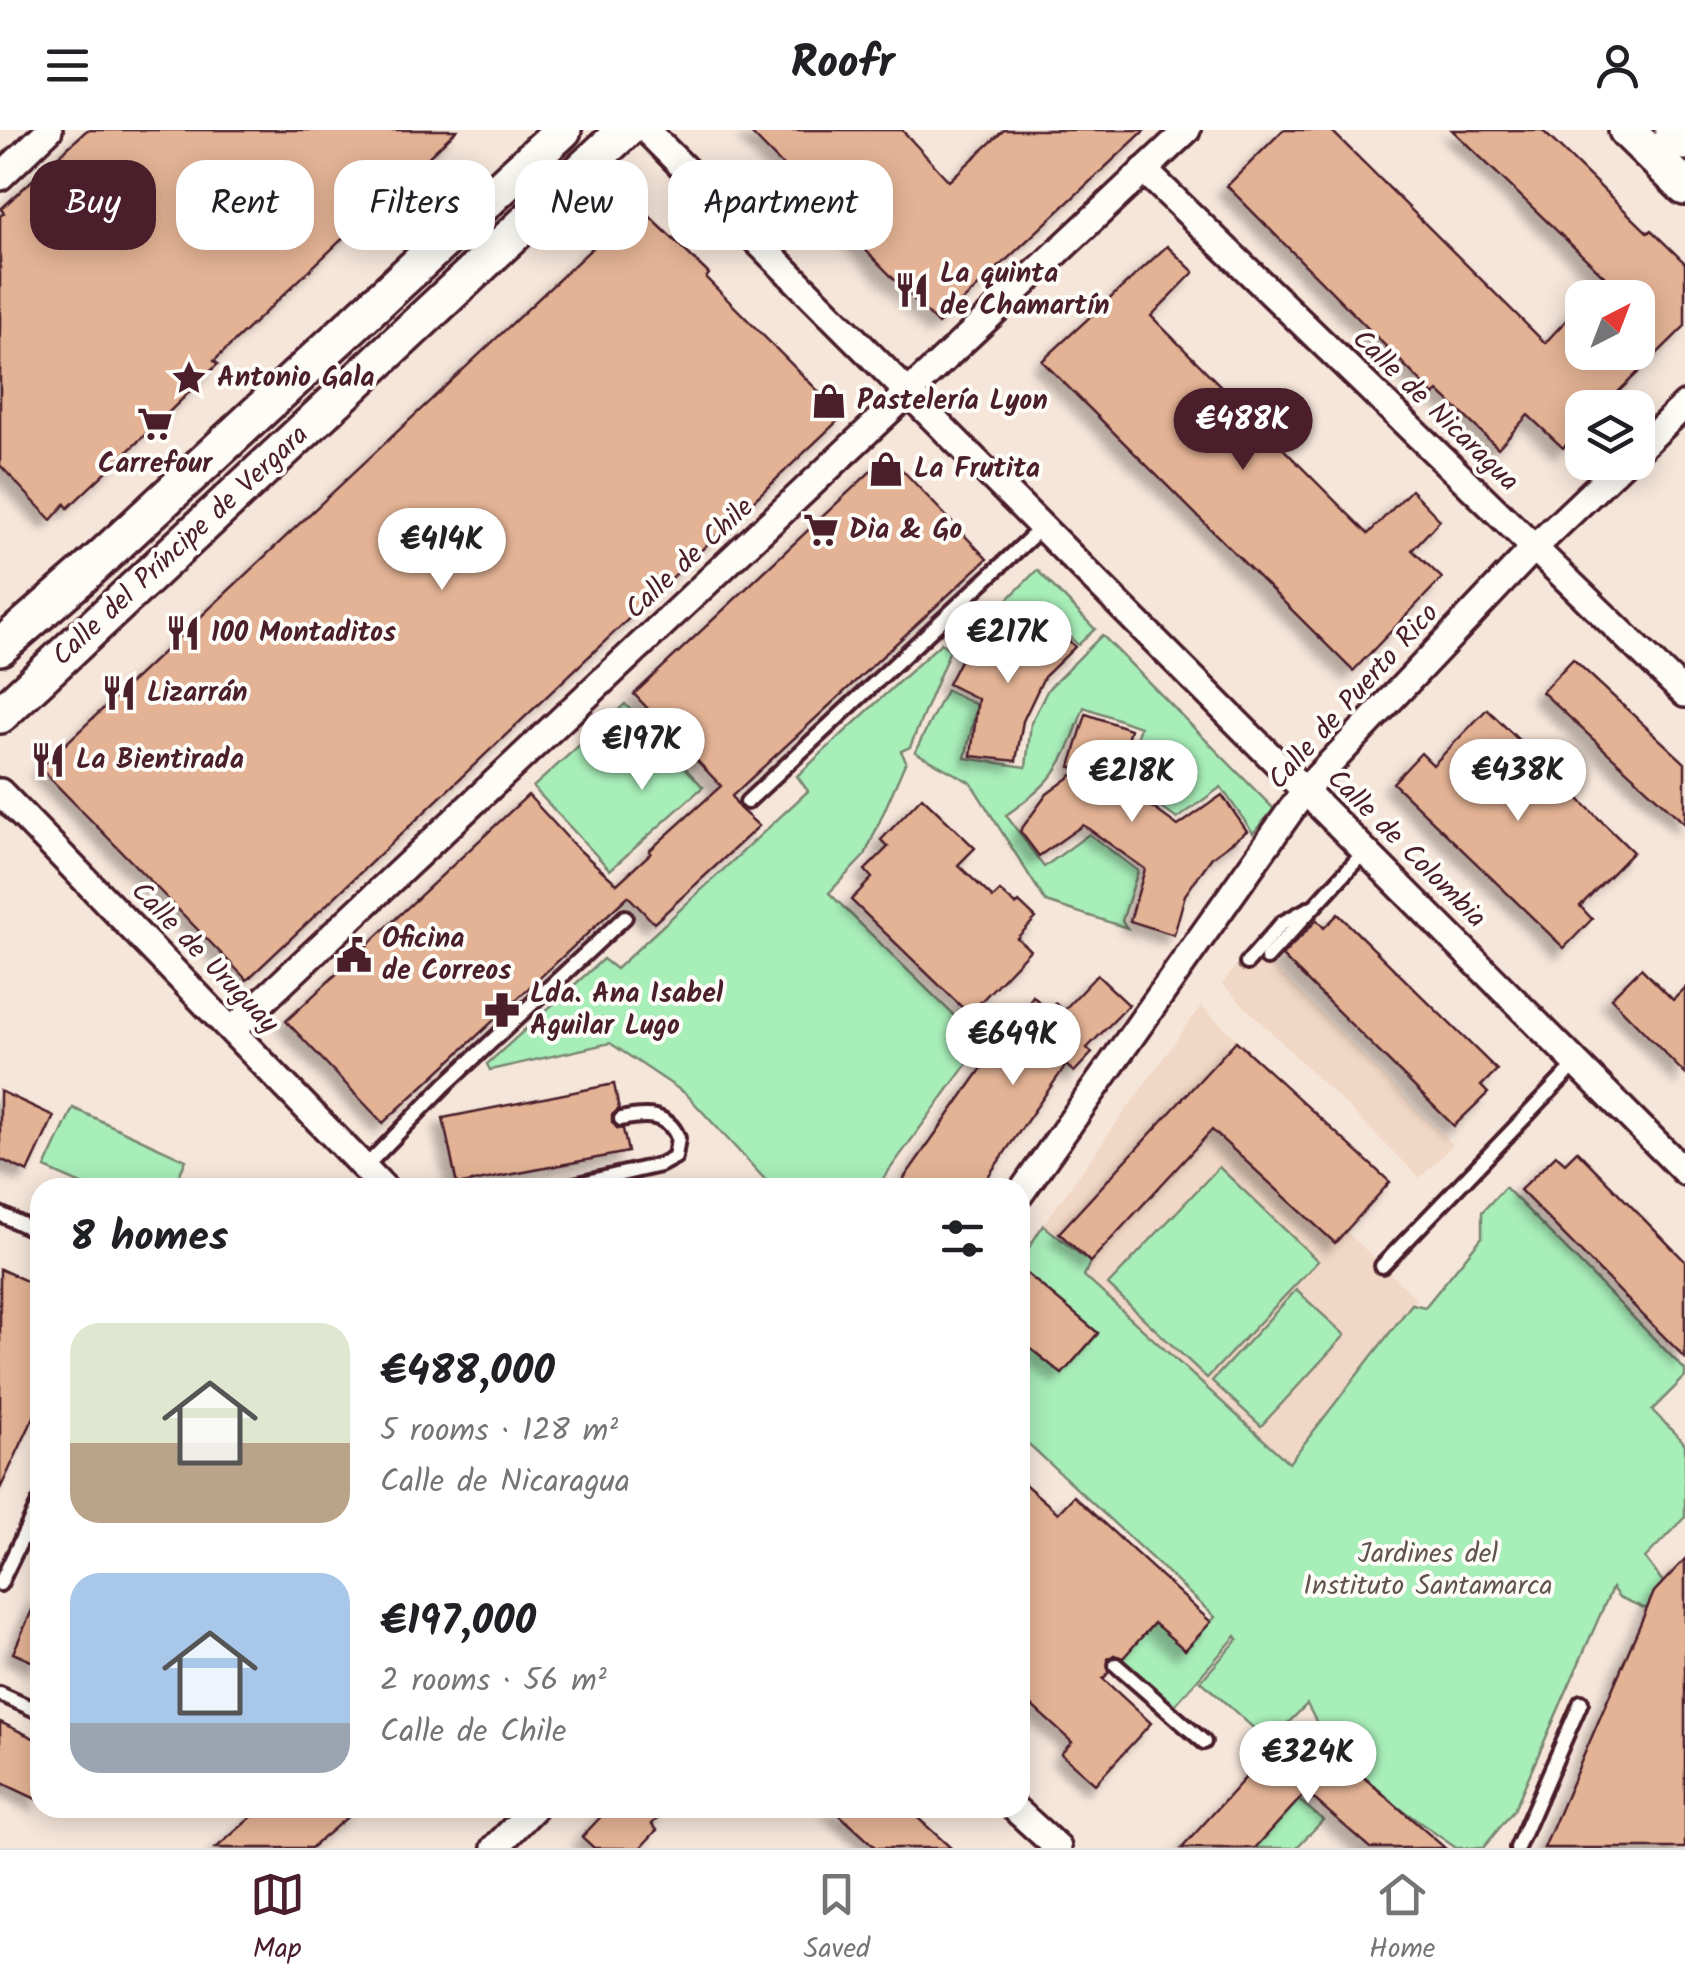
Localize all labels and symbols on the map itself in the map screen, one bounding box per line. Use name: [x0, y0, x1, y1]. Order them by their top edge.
place label: La quinta de Chamartín: [940, 252, 1110, 329]
restaurant icon: La quinta de Chamartín: [893, 271, 931, 309]
north arrow: [1565, 280, 1655, 370]
street label: Calle de Nicaragua: [1341, 319, 1529, 503]
place label: Antonio Gala: [217, 356, 375, 401]
place icon: Antonio Gala: [170, 359, 208, 397]
place label: Pastelería Lyon: [857, 379, 1048, 424]
shop icon: Pastelería Lyon: [810, 382, 848, 420]
pin: €488K: [1173, 388, 1313, 473]
supermarket icon: Carrefour: [136, 405, 174, 443]
street label: Calle del Príncipe de Vergara: [42, 414, 320, 678]
place label: Carrefour: [98, 442, 214, 487]
place label: La Frutita: [914, 447, 1040, 492]
shop icon: La Frutita: [867, 450, 905, 488]
street label: Calle de Chile: [615, 487, 765, 631]
pin: €414K: [372, 508, 512, 593]
place label: Dia & Go: [849, 508, 962, 553]
supermarket icon: Dia & Go: [802, 511, 840, 549]
street label: Calle de Puerto Rico: [1257, 593, 1451, 801]
pin: €217K: [938, 601, 1078, 686]
place label: 100 Montaditos: [211, 611, 396, 656]
restaurant icon: 100 Montaditos: [164, 614, 202, 652]
place label: Lizarrán: [147, 671, 248, 716]
restaurant icon: Lizarrán: [100, 674, 138, 712]
pin: €197K: [572, 708, 712, 793]
place label: La Bientirada: [76, 738, 244, 783]
pin: €438K: [1448, 739, 1588, 824]
pin: €218K: [1062, 740, 1202, 825]
restaurant icon: La Bientirada: [29, 741, 67, 779]
street label: Calle de Colombia: [1315, 758, 1497, 940]
street label: Calle de Uruguay: [119, 871, 289, 1045]
place label: Oficina de Correos: [382, 917, 511, 994]
public building icon: Oficina de Correos: [335, 936, 373, 974]
place label: Lda. Ana Isabel Aguilar Lugo: [530, 972, 724, 1049]
pharmacy icon: Lda. Ana Isabel Aguilar Lugo: [483, 991, 521, 1029]
pin: €649K: [943, 1003, 1083, 1088]
park label: Jardines del Instituto Santamarca: [1303, 1532, 1553, 1609]
pin: €324K: [1238, 1721, 1378, 1806]

